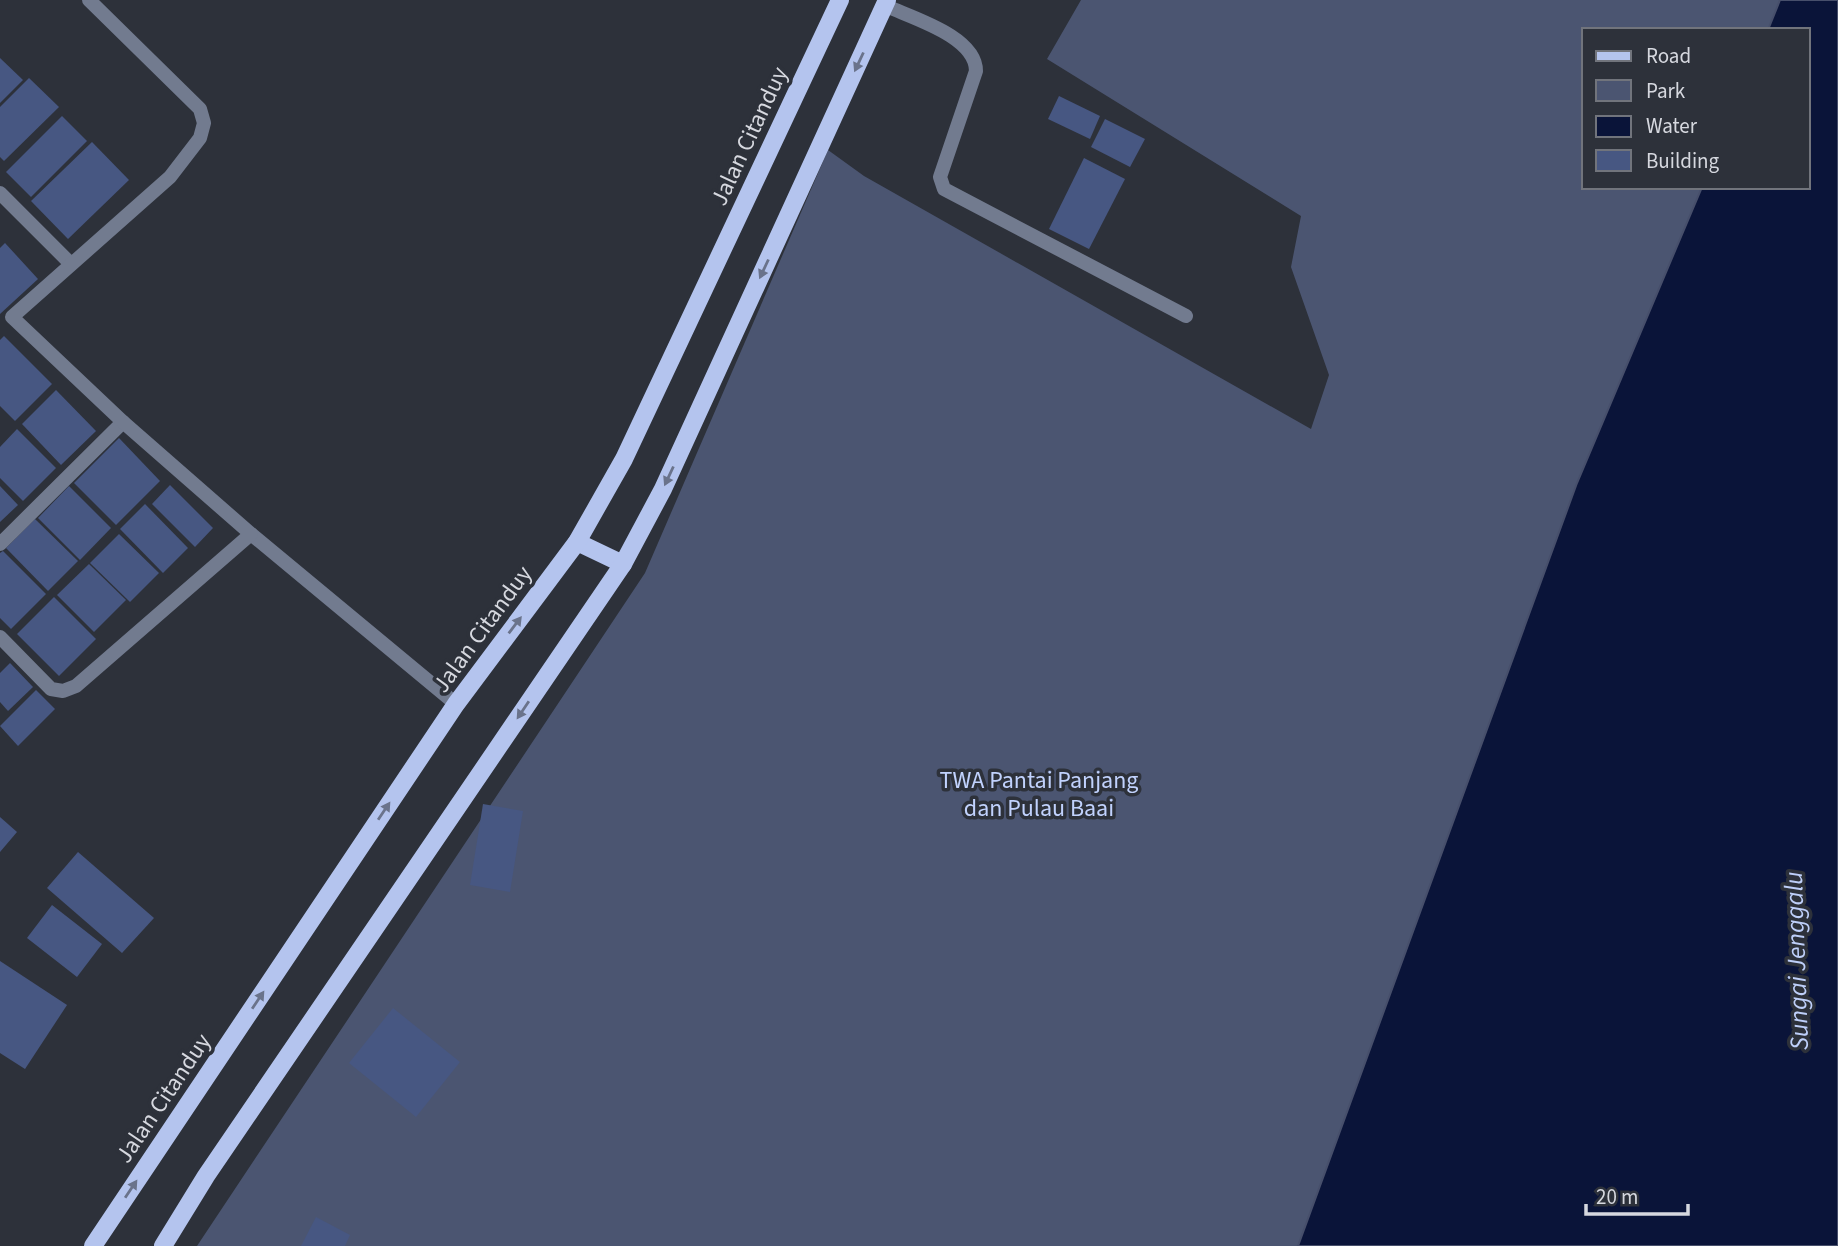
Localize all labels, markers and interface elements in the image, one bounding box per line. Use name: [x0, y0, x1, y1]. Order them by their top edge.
legend: [1582, 28, 1810, 189]
text: Road: [1646, 41, 1691, 71]
one-way arrow: [853, 52, 864, 72]
street label: Jalan Citanduy: [702, 61, 797, 211]
text: Park: [1646, 76, 1686, 106]
text: Water: [1646, 111, 1698, 141]
text: Building: [1646, 146, 1720, 176]
one-way arrow: [758, 259, 770, 279]
one-way arrow: [663, 466, 675, 486]
street label: Jalan Citanduy: [424, 558, 541, 700]
one-way arrow: [508, 616, 522, 634]
one-way arrow: [516, 701, 530, 719]
park label: TWA Pantai Panjang dan Pulau Baai: [940, 763, 1138, 826]
one-way arrow: [378, 802, 391, 821]
water label: Sungai Jenggalu: [1775, 871, 1818, 1051]
one-way arrow: [251, 991, 264, 1010]
street label: Jalan Citanduy: [107, 1026, 220, 1170]
scale bar: [1586, 1172, 1688, 1216]
one-way arrow: [124, 1180, 138, 1198]
text: 20 m: [1596, 1182, 1638, 1212]

